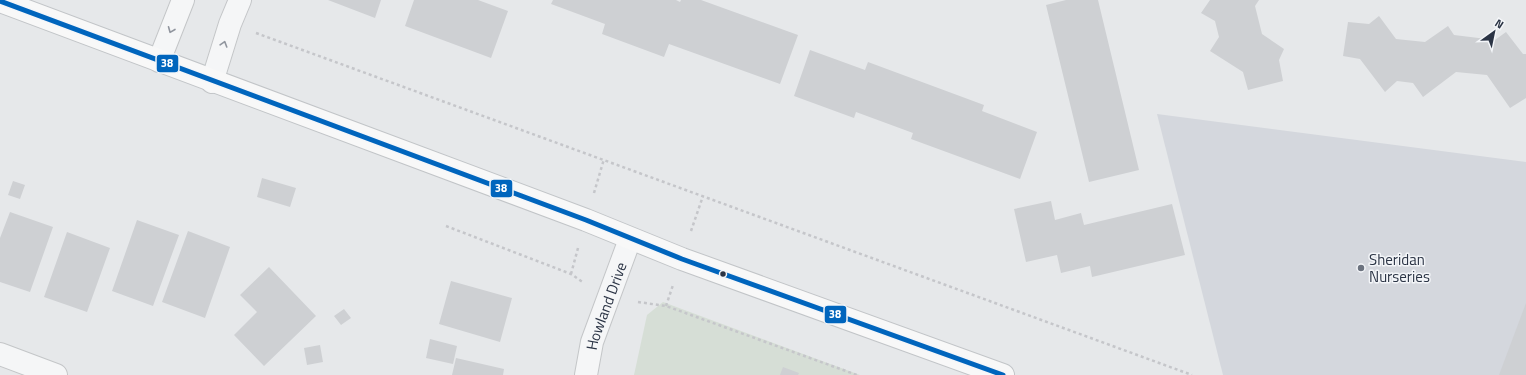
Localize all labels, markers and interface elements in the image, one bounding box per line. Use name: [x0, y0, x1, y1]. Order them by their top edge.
north arrow: [1474, 12, 1514, 52]
text: N: [1492, 15, 1507, 32]
one-way arrow: [167, 27, 175, 34]
one-way arrow: [219, 41, 228, 48]
line badge: 38: [156, 54, 179, 73]
text: 38: [161, 55, 173, 71]
line badge: 38: [490, 179, 513, 198]
text: 38: [495, 180, 507, 196]
place label: Sheridan Nurseries: [1369, 248, 1430, 288]
street label: Howland Drive: [579, 259, 632, 352]
marker: Sheridan Nurseries: [1356, 263, 1366, 273]
unlabelled marker: [718, 269, 728, 279]
line badge: 38: [824, 305, 847, 324]
text: 38: [829, 306, 841, 322]

